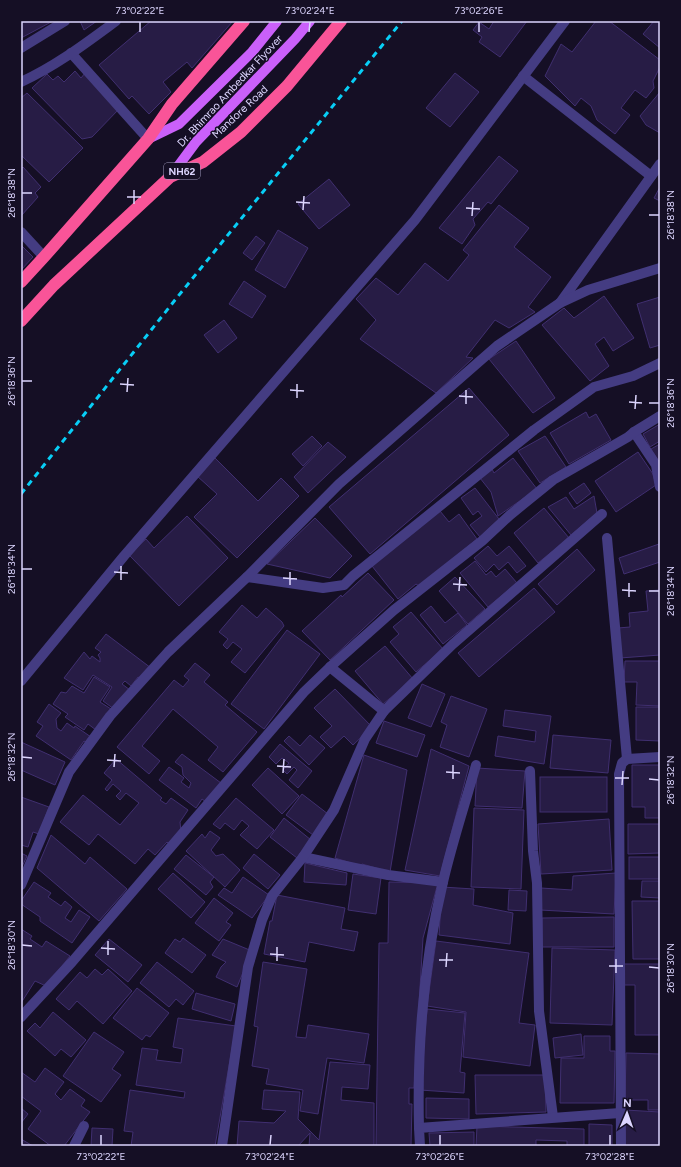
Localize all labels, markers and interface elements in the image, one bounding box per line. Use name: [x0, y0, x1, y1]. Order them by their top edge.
text: 73°02'22"E: [116, 4, 164, 17]
text: 73°02'24"E: [285, 4, 335, 17]
text: 73°02'26"E: [455, 4, 504, 17]
street label: Dr. Bhimrao Ambedkar Flyover: [175, 32, 285, 150]
street label: Mandore Road: [209, 83, 271, 141]
road number: NH62: [164, 163, 200, 179]
text: 26°18'38"N: [5, 168, 18, 218]
text: 26°18'38"N: [664, 190, 677, 240]
text: 26°18'36"N: [5, 356, 18, 406]
text: 26°18'36"N: [664, 378, 677, 428]
text: 26°18'34"N: [5, 544, 18, 594]
text: 26°18'34"N: [664, 566, 677, 616]
text: 26°18'32"N: [5, 732, 18, 782]
text: 26°18'32"N: [664, 755, 677, 805]
text: 26°18'30"N: [5, 920, 18, 970]
text: 26°18'30"N: [664, 943, 677, 993]
north arrow: [607, 1093, 647, 1133]
text: N: [623, 1097, 632, 1110]
text: 73°02'22"E: [77, 1150, 125, 1163]
text: 73°02'24"E: [245, 1150, 295, 1163]
text: 73°02'26"E: [416, 1150, 465, 1163]
text: 73°02'28"E: [585, 1150, 635, 1163]

